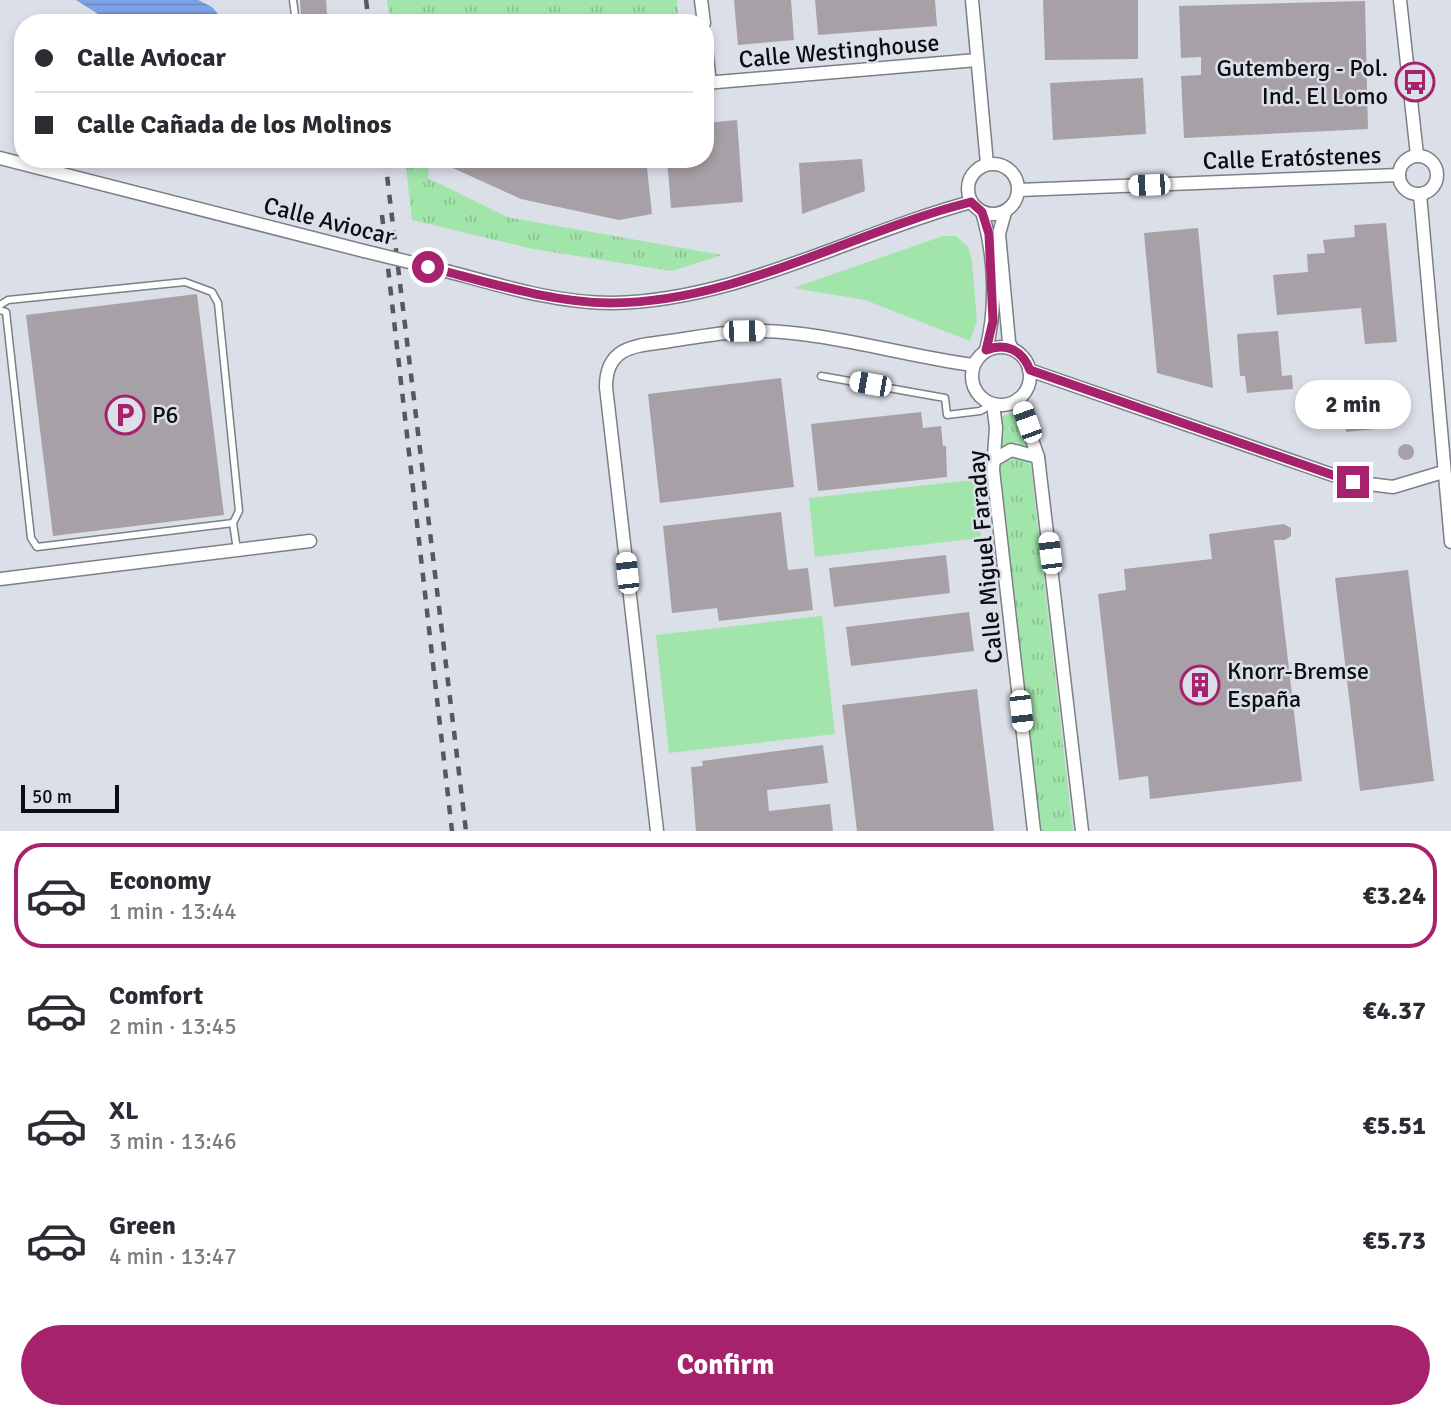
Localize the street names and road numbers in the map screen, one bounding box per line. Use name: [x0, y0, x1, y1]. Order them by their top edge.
street label: Calle Westinghouse: [737, 27, 941, 75]
street label: Calle Eratóstenes: [1202, 140, 1382, 176]
street label: Calle Aviocar: [261, 190, 398, 252]
street label: Calle Miguel Faraday: [961, 449, 1009, 665]

